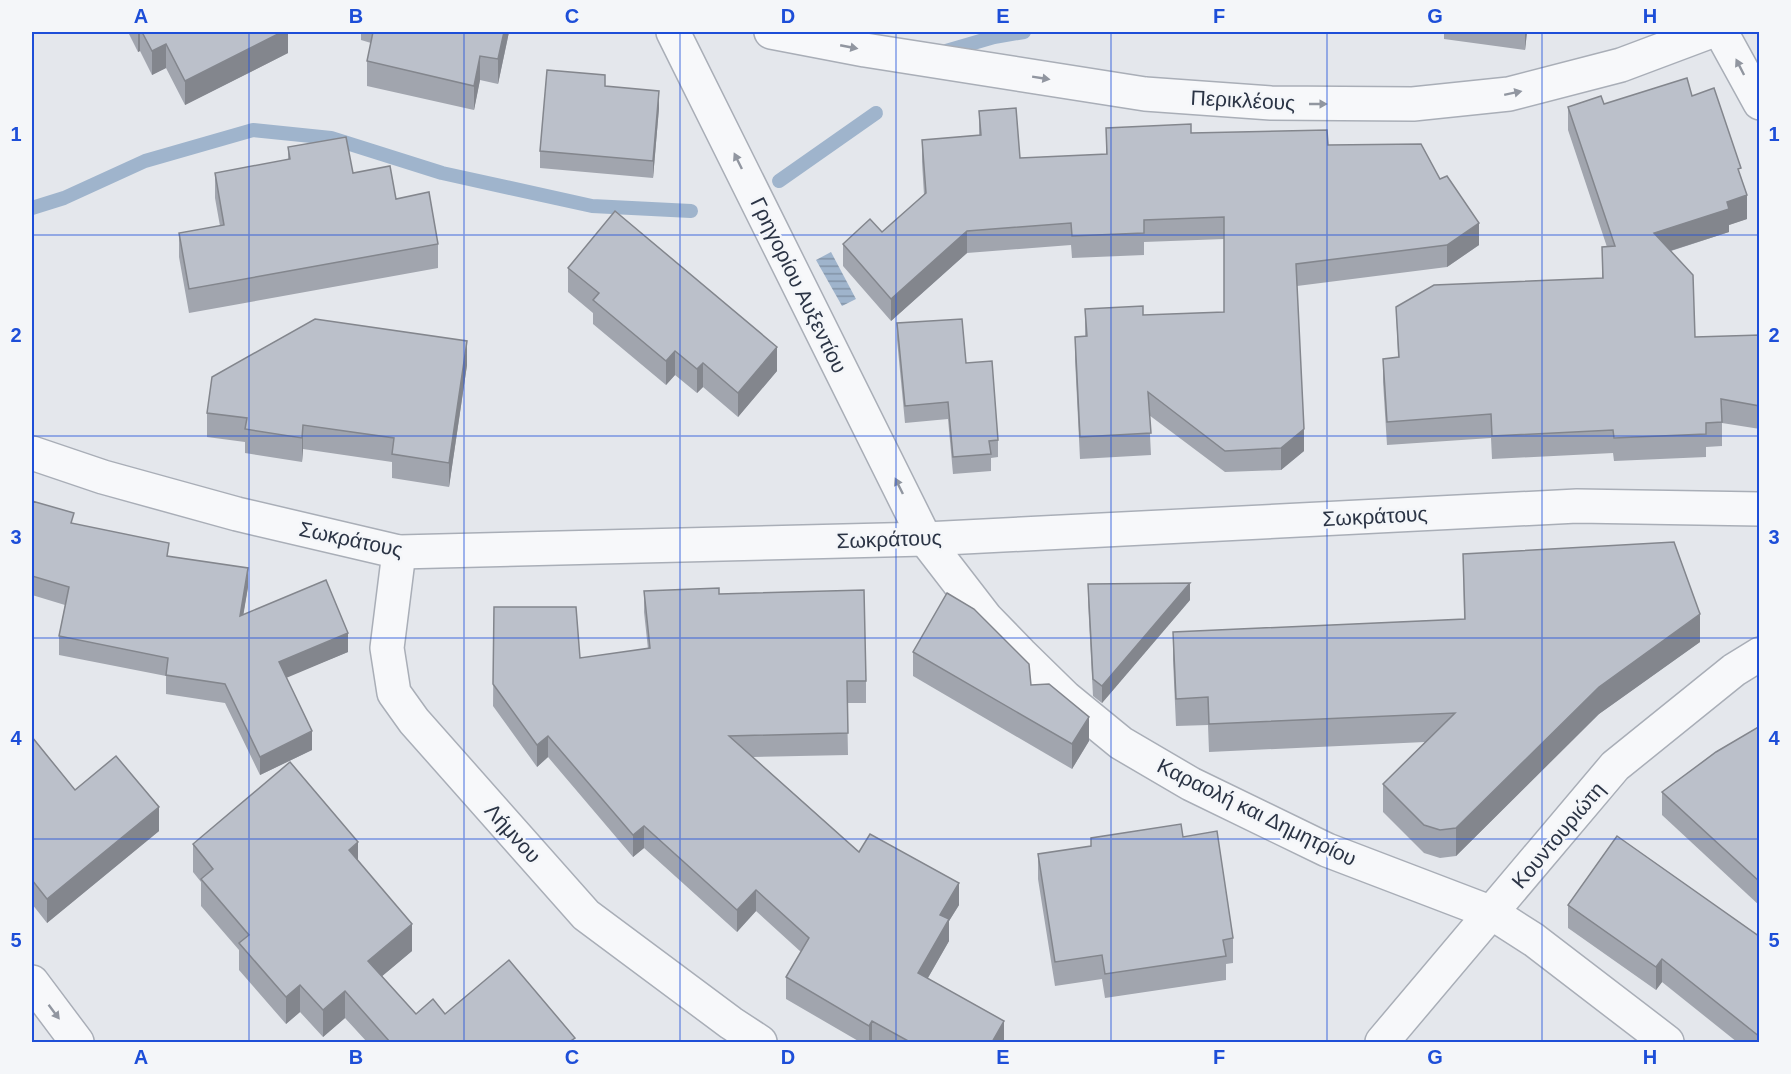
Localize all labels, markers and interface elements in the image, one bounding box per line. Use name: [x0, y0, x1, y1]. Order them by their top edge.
text: A: [134, 5, 148, 27]
text: B: [349, 5, 363, 27]
text: C: [565, 5, 579, 27]
text: D: [781, 5, 795, 27]
text: E: [996, 5, 1010, 27]
text: F: [1213, 5, 1225, 27]
text: G: [1427, 5, 1443, 27]
text: H: [1643, 5, 1657, 27]
one-way arrow: [839, 43, 858, 52]
one-way arrow: [1735, 59, 1745, 76]
one-way arrow: [1032, 73, 1051, 82]
street label: Περικλέους: [1190, 86, 1296, 114]
one-way arrow: [1504, 88, 1523, 97]
one-way arrow: [1309, 99, 1328, 109]
text: 1: [10, 123, 22, 145]
text: 1: [1768, 123, 1780, 145]
one-way arrow: [733, 152, 743, 170]
street label: Γρηγορίου Αυξεντίου: [746, 193, 852, 377]
text: 2: [10, 324, 22, 346]
text: 2: [1768, 324, 1780, 346]
one-way arrow: [894, 478, 904, 495]
street label: Σωκράτους: [1322, 502, 1428, 530]
street label: Σωκράτους: [297, 517, 405, 561]
text: 3: [10, 526, 22, 548]
street label: Σωκράτους: [836, 526, 942, 552]
text: 3: [1768, 526, 1780, 548]
text: 4: [10, 727, 22, 749]
text: 4: [1768, 727, 1780, 749]
street label: Καραολή και Δημητρίου: [1154, 754, 1360, 870]
street label: Κουντουριώτη: [1507, 777, 1609, 893]
street label: Λήμνου: [481, 799, 545, 867]
text: 5: [10, 929, 22, 951]
text: 5: [1768, 929, 1780, 951]
one-way arrow: [48, 1004, 60, 1020]
text: A: [134, 1046, 148, 1068]
text: B: [349, 1046, 363, 1068]
text: C: [565, 1046, 579, 1068]
text: D: [781, 1046, 795, 1068]
text: E: [996, 1046, 1010, 1068]
text: F: [1213, 1046, 1225, 1068]
text: G: [1427, 1046, 1443, 1068]
text: H: [1643, 1046, 1657, 1068]

